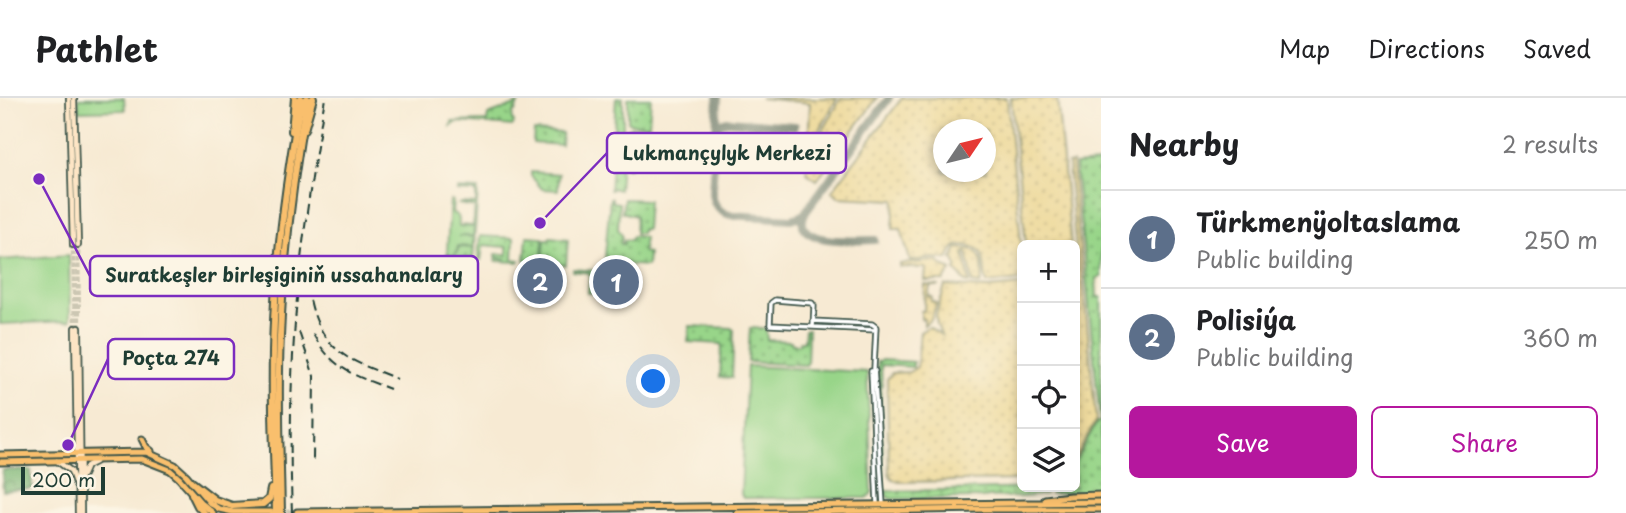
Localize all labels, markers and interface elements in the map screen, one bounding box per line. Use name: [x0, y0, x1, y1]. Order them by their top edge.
text: Pathlet: [35, 23, 158, 73]
text: Map: [1279, 30, 1330, 66]
text: Directions: [1368, 30, 1485, 66]
text: Saved: [1523, 30, 1591, 66]
north arrow: [933, 119, 996, 182]
text: Nearby: [1129, 121, 1239, 166]
text: 2 results: [1502, 126, 1598, 161]
callout: Lukmançylyk Merkezi: [607, 133, 846, 173]
text: Lukmançylyk Merkezi: [623, 138, 831, 166]
text: Türkmenÿoltaslama: [1196, 202, 1460, 241]
text: 1: [1147, 222, 1158, 257]
text: 250 m: [1524, 222, 1598, 257]
map controls: [1017, 240, 1080, 492]
button: +: [1017, 240, 1080, 303]
text: Public building: [1196, 241, 1353, 276]
pin: 2: [517, 255, 563, 307]
callout: Suratkeşler birleşiginiň ussahanalary: [90, 256, 478, 296]
pin: 1: [593, 256, 639, 308]
text: Suratkeşler birleşiginiň ussahanalary: [105, 260, 463, 288]
text: Polisiýa: [1196, 300, 1296, 339]
button: −: [1017, 303, 1080, 366]
text: 2: [1144, 320, 1160, 355]
text: 360 m: [1523, 320, 1598, 355]
callout: Poçta 274: [108, 339, 234, 379]
text: Public building: [1196, 339, 1353, 374]
text: Poçta 274: [122, 343, 220, 371]
your location: [636, 364, 670, 398]
button: locate: [1017, 366, 1080, 429]
button: Save: [1129, 406, 1357, 478]
button: Share: [1371, 406, 1598, 478]
button: layers: [1017, 429, 1080, 492]
scale bar: [21, 464, 105, 496]
text: 200 m: [32, 465, 95, 493]

